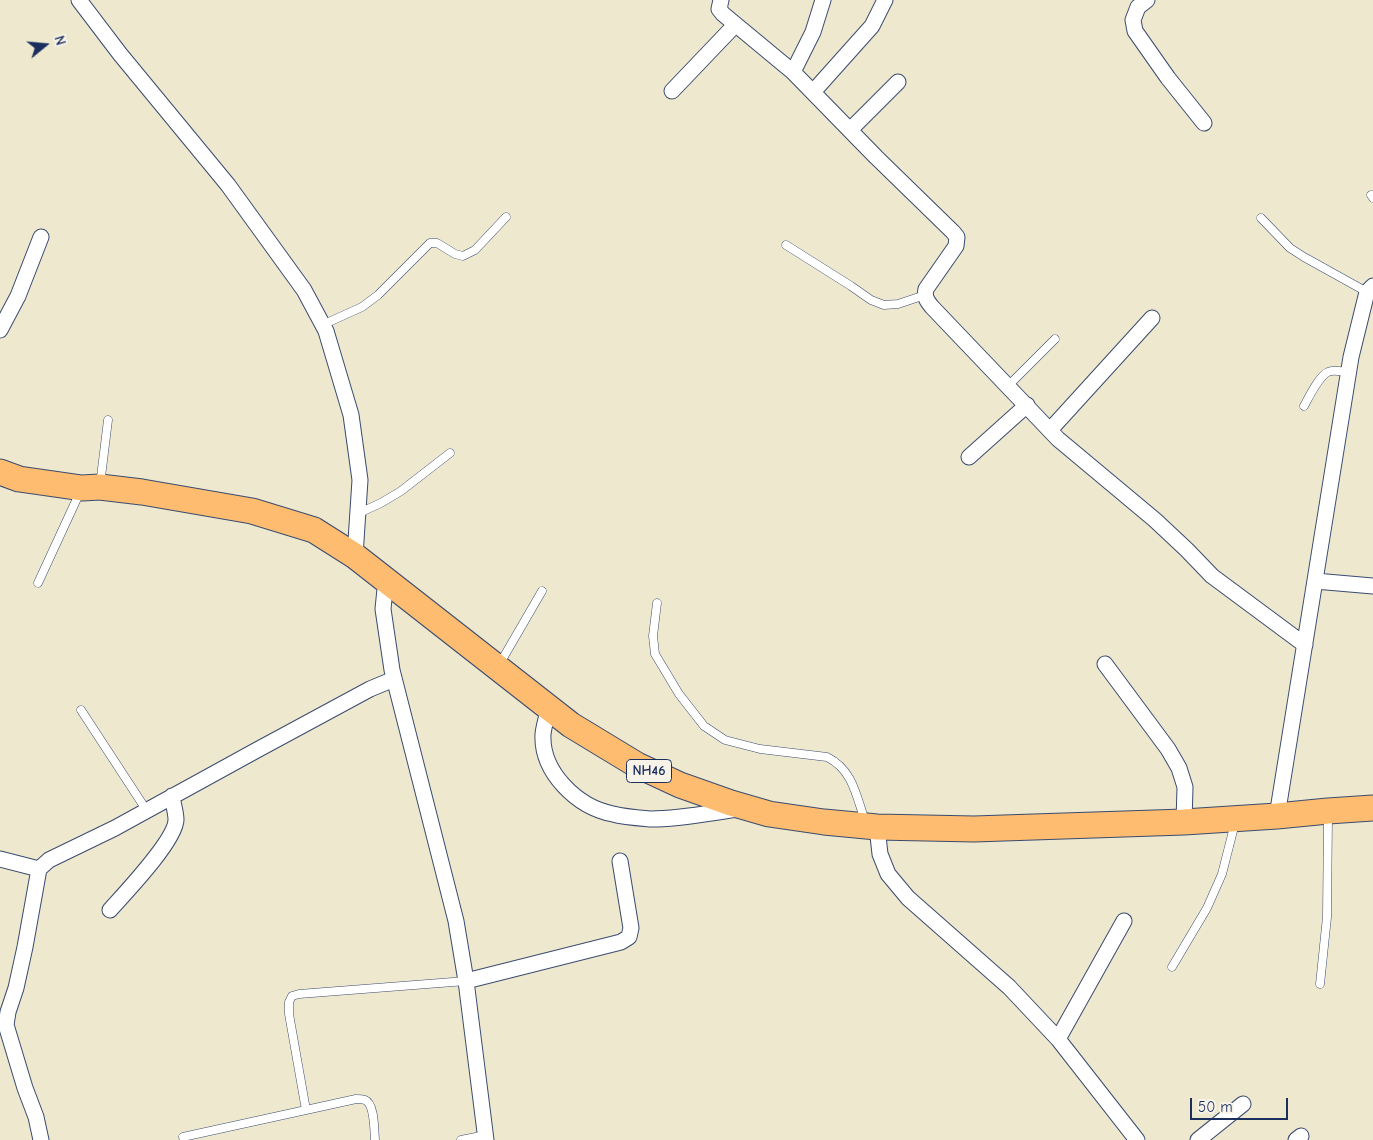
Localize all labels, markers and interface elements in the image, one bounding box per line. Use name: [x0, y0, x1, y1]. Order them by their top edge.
north arrow: [20, 20, 70, 70]
text: N: [50, 34, 69, 47]
road number: NH46: [626, 759, 672, 782]
scale bar: [1193, 1088, 1290, 1120]
text: 50 m: [1198, 1098, 1233, 1116]

